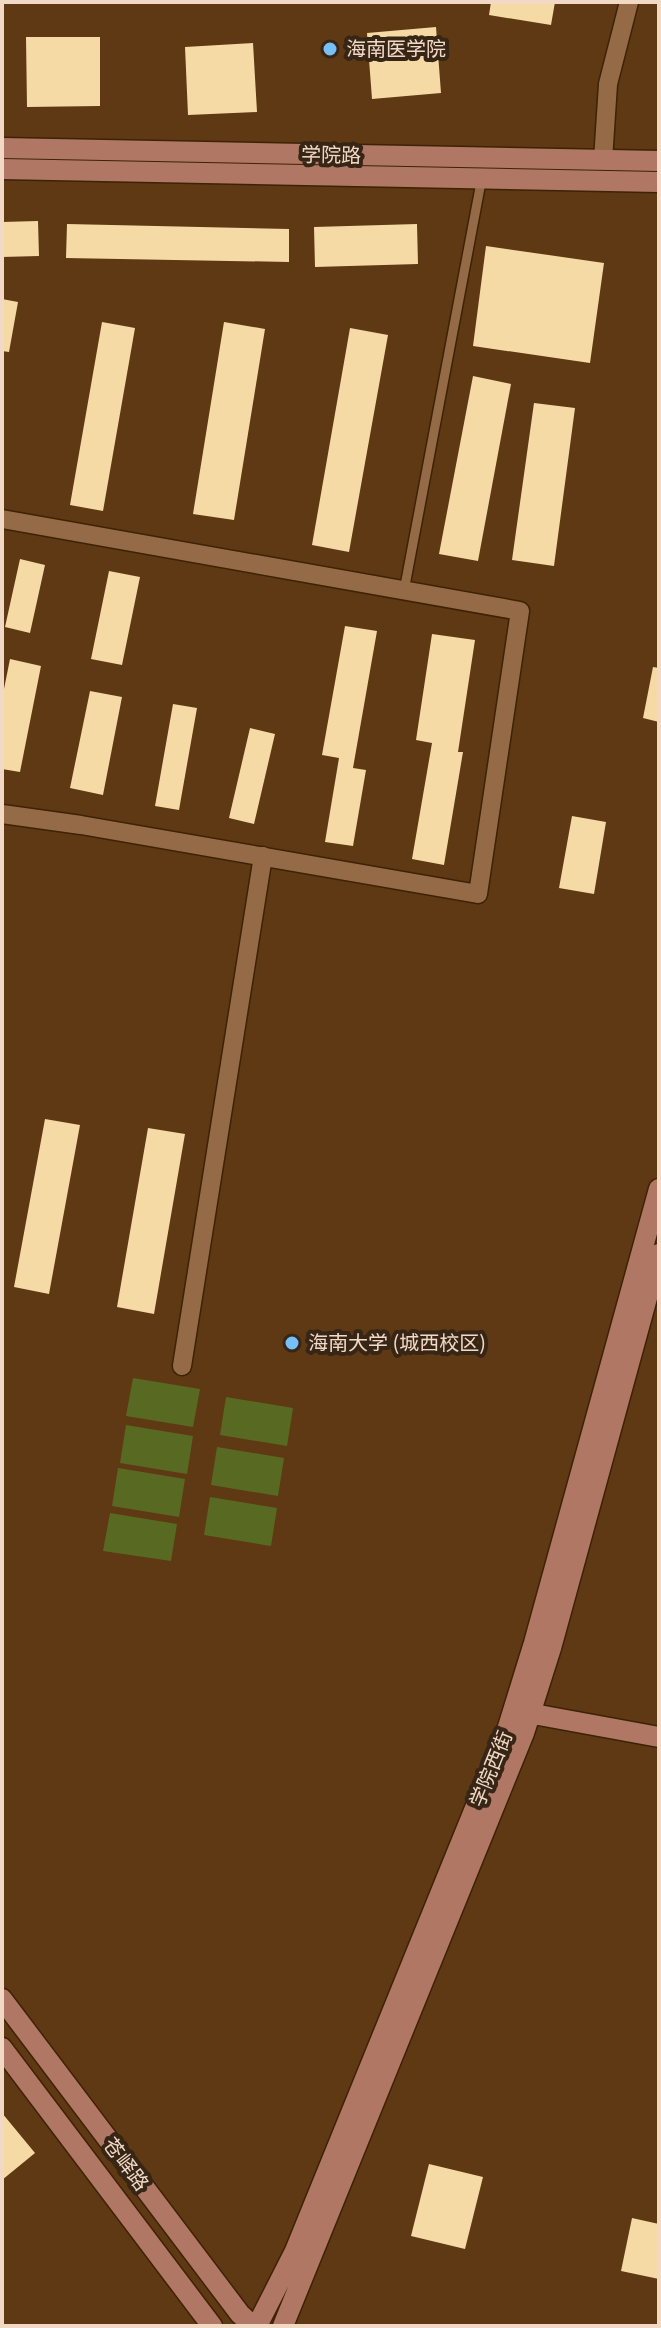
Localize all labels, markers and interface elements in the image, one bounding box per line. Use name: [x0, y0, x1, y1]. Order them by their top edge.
place label: 海南医学院: [346, 33, 446, 62]
marker: 海南医学院: [321, 40, 339, 58]
street label: 学院路: [301, 138, 361, 169]
place label: 海南大学 (城西校区): [308, 1327, 486, 1356]
marker: 海南大学 (城西校区): [283, 1334, 301, 1352]
street label: 学院西街: [461, 1726, 518, 1811]
street label: 苍峄路: [98, 2130, 157, 2196]

